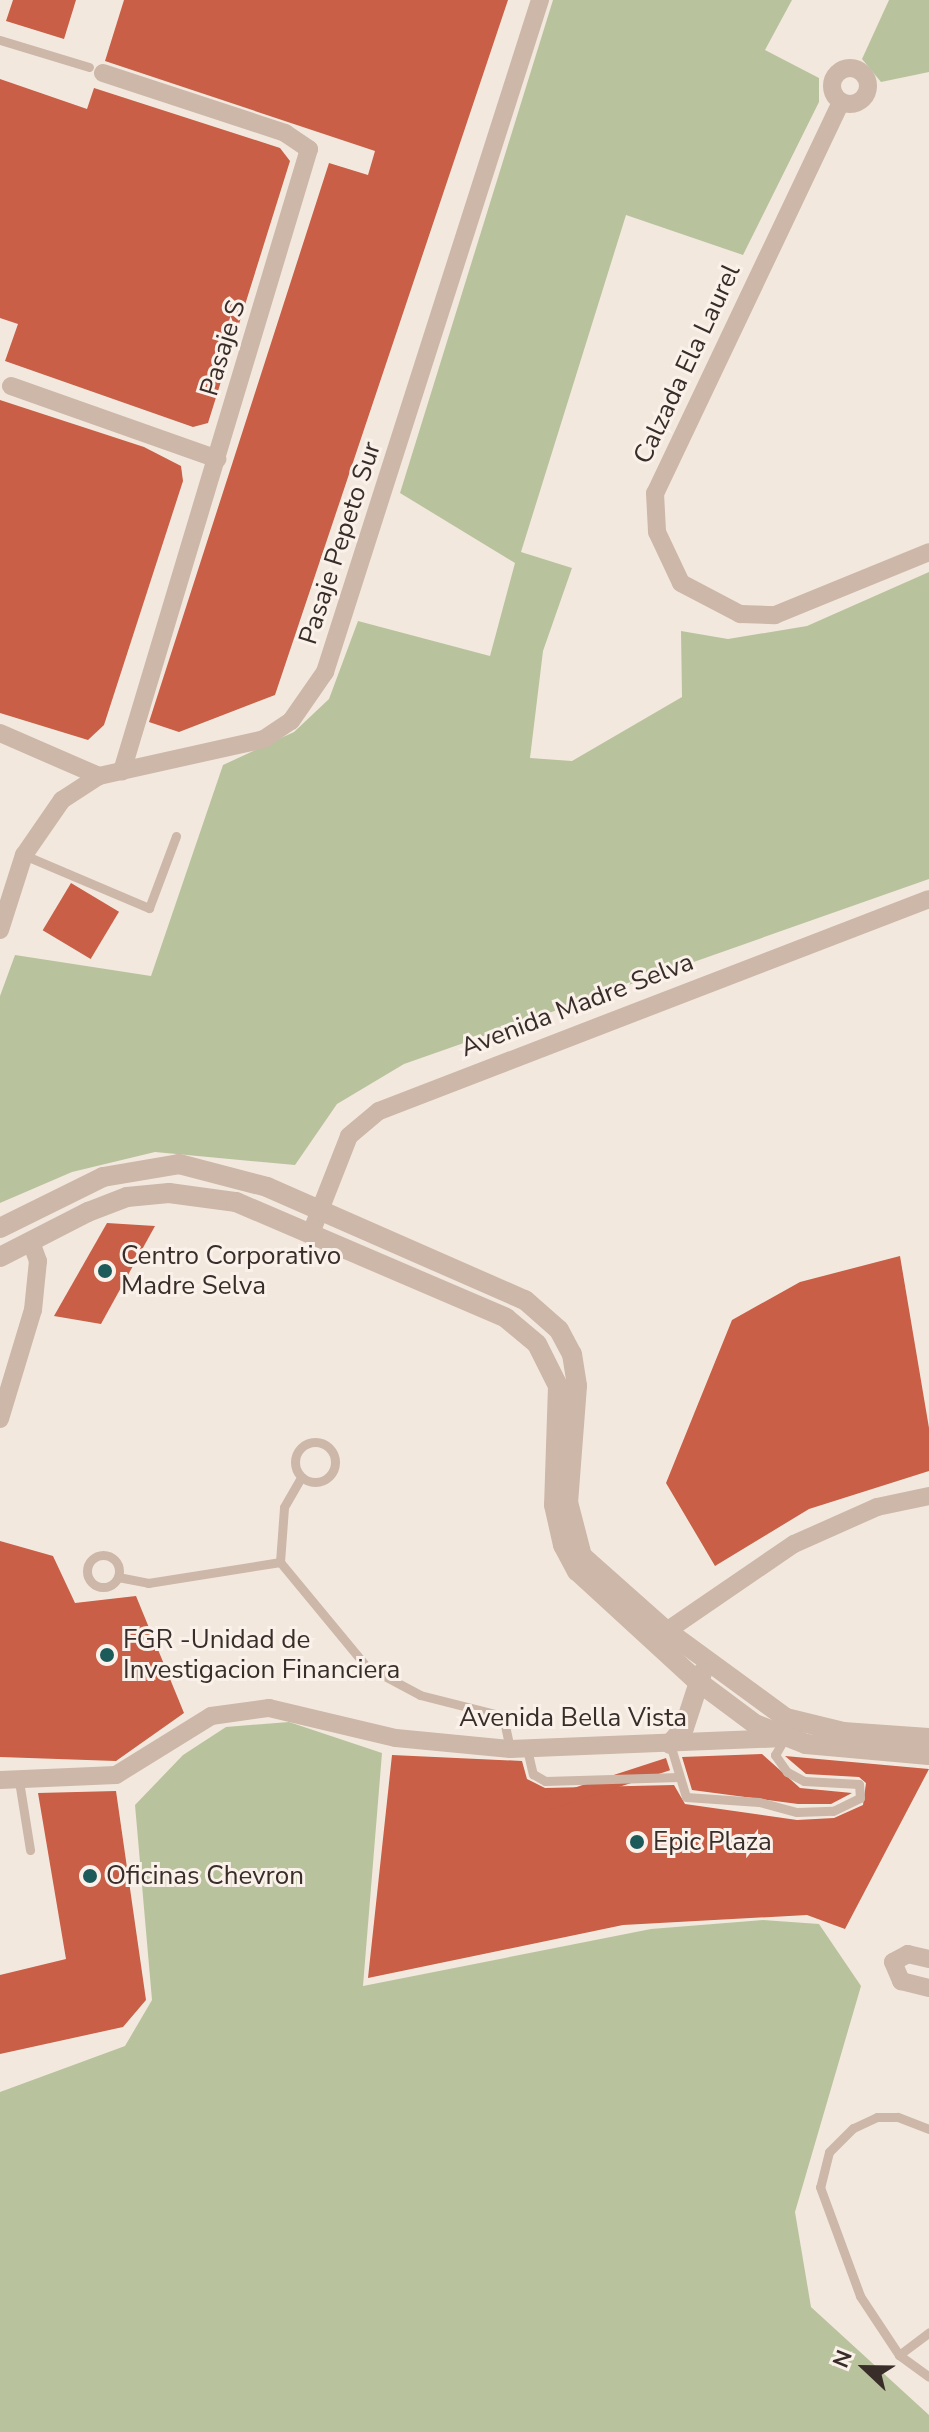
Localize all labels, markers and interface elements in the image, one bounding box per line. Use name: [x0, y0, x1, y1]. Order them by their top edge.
street label: Calzada Ela Laurel: [627, 259, 747, 469]
street label: Pasaje S: [194, 296, 252, 400]
street label: Pasaje Pepeto Sur: [293, 438, 387, 648]
street label: Avenida Madre Selva: [456, 946, 698, 1064]
place label: Centro Corporativo Madre Selva: [121, 1240, 341, 1302]
marker: Centro Corporativo Madre Selva: [96, 1262, 114, 1280]
place label: FGR -Unidad de Investigacion Financiera: [123, 1624, 400, 1686]
marker: FGR -Unidad de Investigacion Financiera: [98, 1646, 116, 1664]
street label: Avenida Bella Vista: [459, 1702, 687, 1734]
place label: Epic Plaza: [653, 1826, 772, 1858]
marker: Epic Plaza: [628, 1833, 646, 1851]
place label: Oficinas Chevron: [106, 1860, 304, 1892]
marker: Oficinas Chevron: [81, 1867, 99, 1885]
north arrow: [825, 2328, 905, 2408]
text: N: [826, 2346, 860, 2372]

